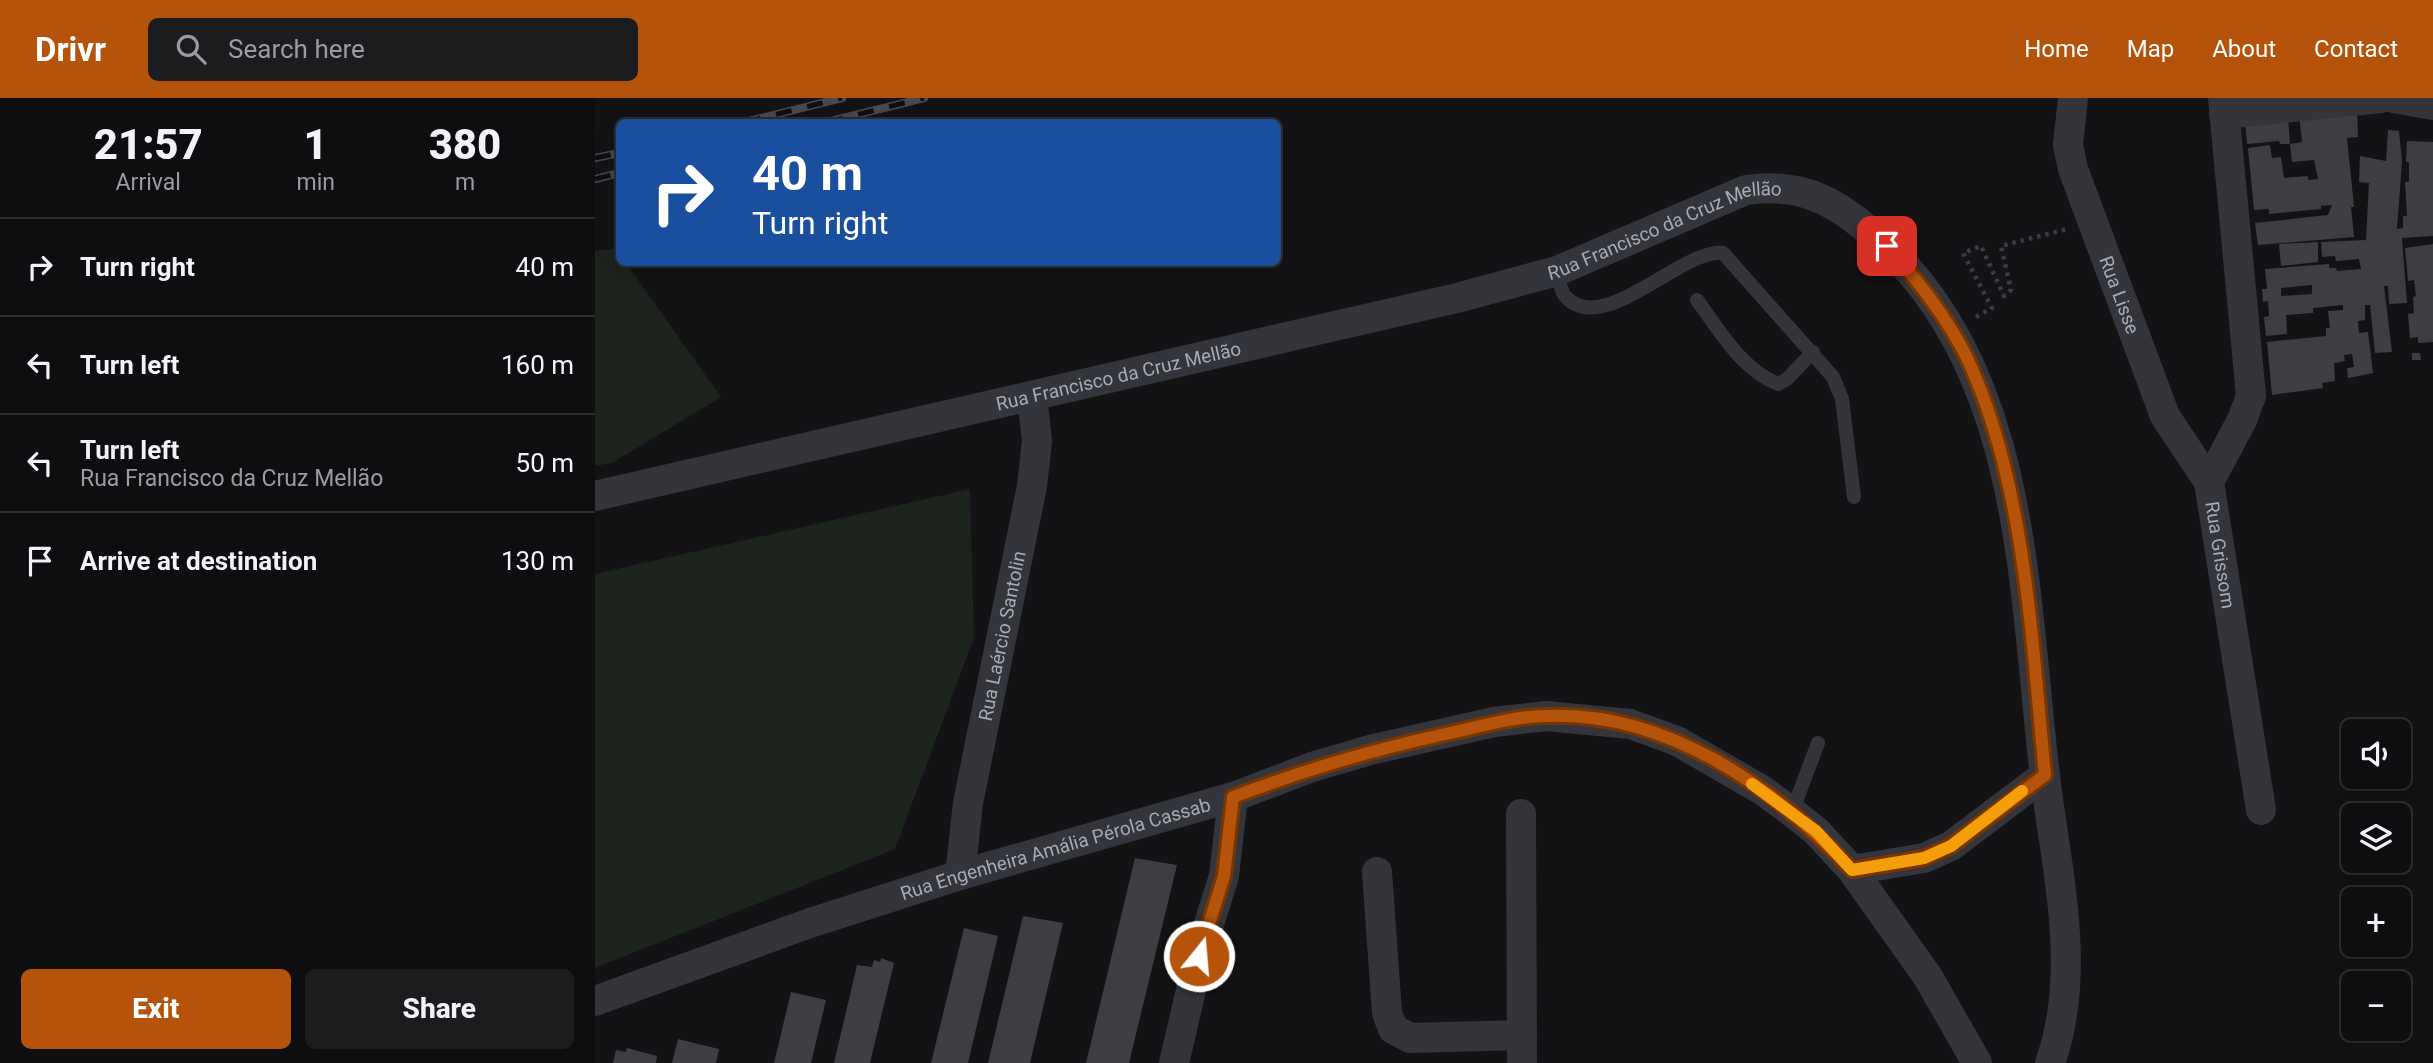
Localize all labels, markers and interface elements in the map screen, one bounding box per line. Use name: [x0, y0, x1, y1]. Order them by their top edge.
search box: [148, 18, 638, 81]
text: Drivr: [35, 30, 106, 69]
icon: search: [172, 30, 210, 68]
text: Search here: [228, 34, 365, 64]
text: Home: [2024, 35, 2089, 63]
text: Map: [2127, 35, 2174, 63]
text: About: [2212, 35, 2276, 63]
text: Contact: [2314, 35, 2398, 63]
text: 21:57: [94, 120, 203, 169]
text: 1: [304, 120, 328, 169]
text: 380: [429, 120, 501, 169]
text: 40 m: [752, 145, 863, 202]
icon: right: [637, 147, 728, 238]
text: Arrival: [116, 169, 181, 196]
text: min: [296, 169, 335, 196]
text: m: [455, 169, 475, 196]
street label: Rua Francisco da Cruz Mellão: [1545, 177, 1782, 285]
text: Turn right: [752, 204, 888, 242]
pin: [1857, 216, 1917, 276]
icon: arrive: [1868, 227, 1906, 265]
icon: right: [21, 248, 59, 286]
text: Turn right: [80, 252, 195, 282]
text: 40 m: [516, 252, 574, 282]
street label: Rua Lisse: [2095, 252, 2145, 337]
street label: Rua Francisco da Cruz Mellão: [994, 337, 1243, 415]
icon: left: [21, 346, 59, 384]
text: Turn left: [80, 350, 179, 380]
text: 160 m: [501, 350, 574, 380]
text: Turn left: [80, 435, 179, 465]
icon: left: [21, 444, 59, 482]
text: 50 m: [516, 448, 574, 478]
text: Rua Francisco da Cruz Mellão: [80, 465, 383, 492]
street label: Rua Grissom: [2201, 500, 2240, 610]
icon: arrive: [21, 542, 59, 580]
text: Arrive at destination: [80, 546, 317, 576]
text: 130 m: [501, 546, 574, 576]
street label: Rua Laércio Santolin: [973, 549, 1030, 723]
map controls: [2341, 719, 2411, 1041]
button: sound: [2341, 719, 2411, 789]
street label: Rua Engenheira Amália Pérola Cassab: [897, 793, 1213, 905]
button: layers: [2341, 803, 2411, 873]
button: +: [2341, 887, 2411, 957]
position arrow: [1162, 919, 1236, 993]
button: Exit: [21, 969, 291, 1049]
button: Share: [305, 969, 574, 1049]
button: −: [2341, 971, 2411, 1041]

